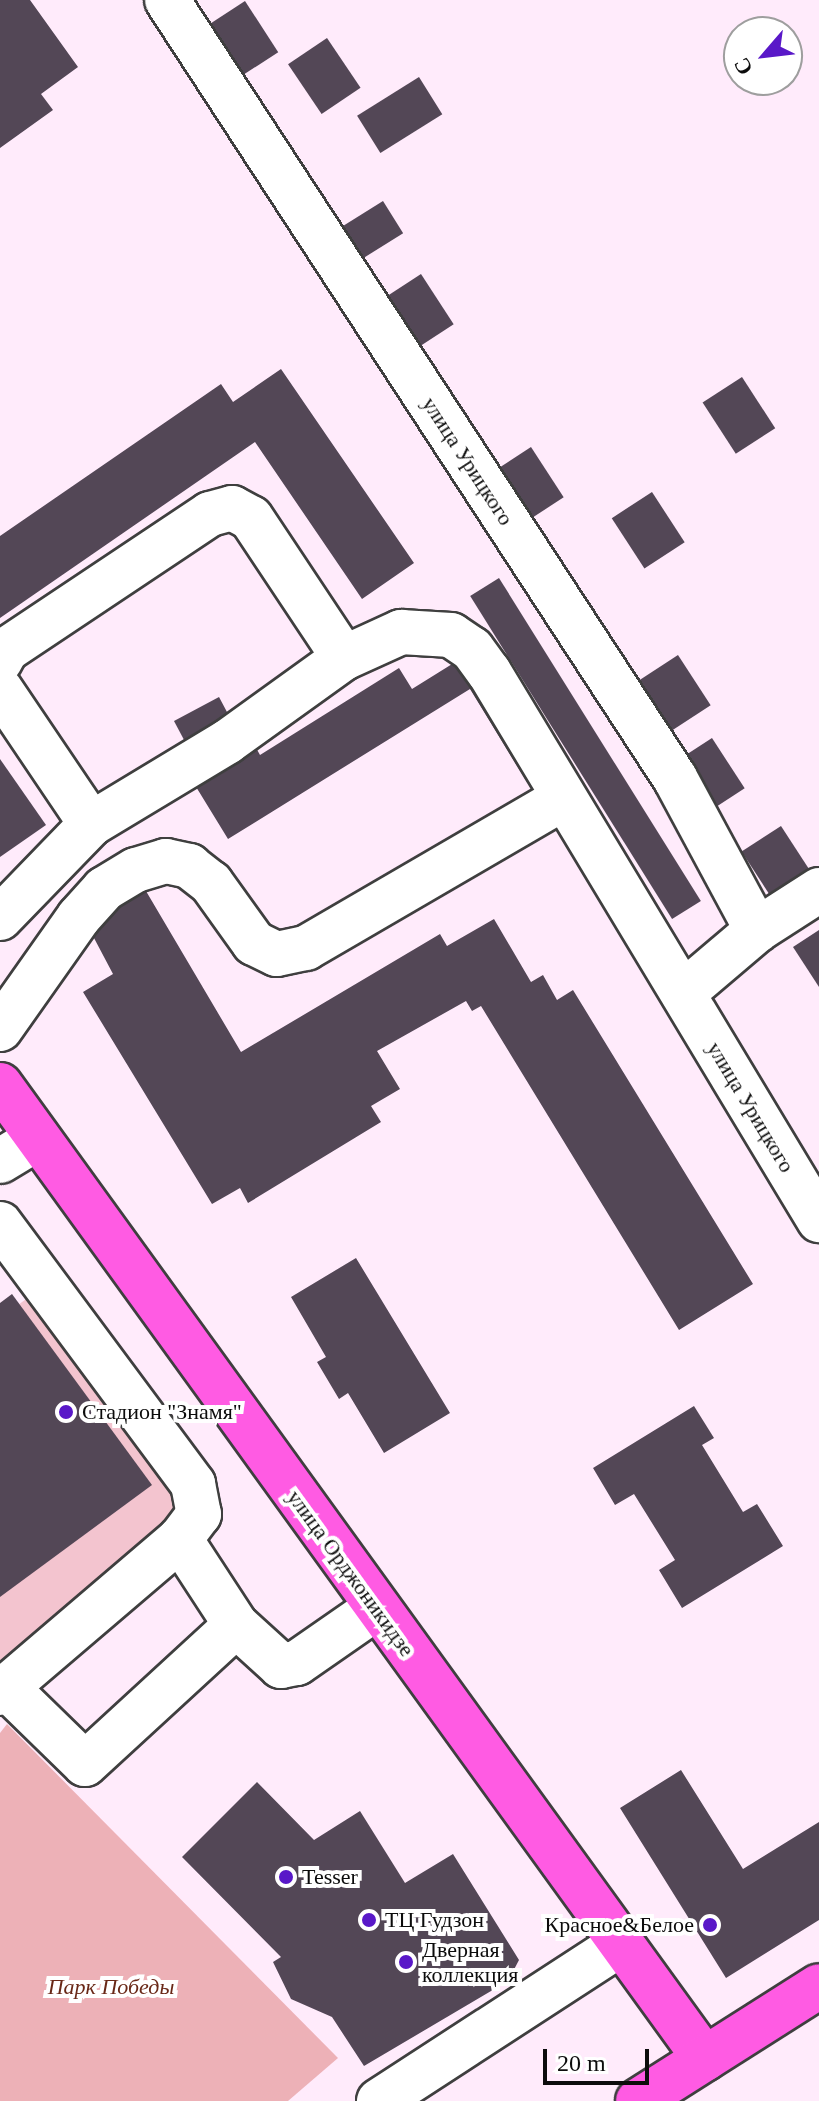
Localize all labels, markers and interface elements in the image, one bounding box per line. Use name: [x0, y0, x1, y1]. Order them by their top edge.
north arrow: [723, 16, 803, 96]
text: С: [728, 54, 758, 79]
street label: улица Урицкого: [417, 392, 519, 530]
street label: улица Урицкого: [702, 1037, 800, 1177]
place label: Стадион "Знамя": [82, 1399, 242, 1425]
marker: Стадион "Знамя": [57, 1403, 75, 1421]
street label: улица Орджоникидзе: [282, 1485, 420, 1661]
place label: Tesser: [302, 1864, 358, 1890]
marker: Tesser: [277, 1868, 295, 1886]
place label: ТЦ Гудзон: [385, 1907, 484, 1933]
marker: ТЦ Гудзон: [360, 1911, 378, 1929]
place label: Красное&Белое: [544, 1912, 694, 1938]
marker: Красное&Белое: [701, 1916, 719, 1934]
place label: Дверная коллекция: [422, 1936, 518, 1988]
marker: Дверная коллекция: [397, 1953, 415, 1971]
park label: Парк Победы: [48, 1974, 174, 2000]
scale bar: [547, 2033, 653, 2083]
text: 20 m: [557, 2050, 606, 2076]

